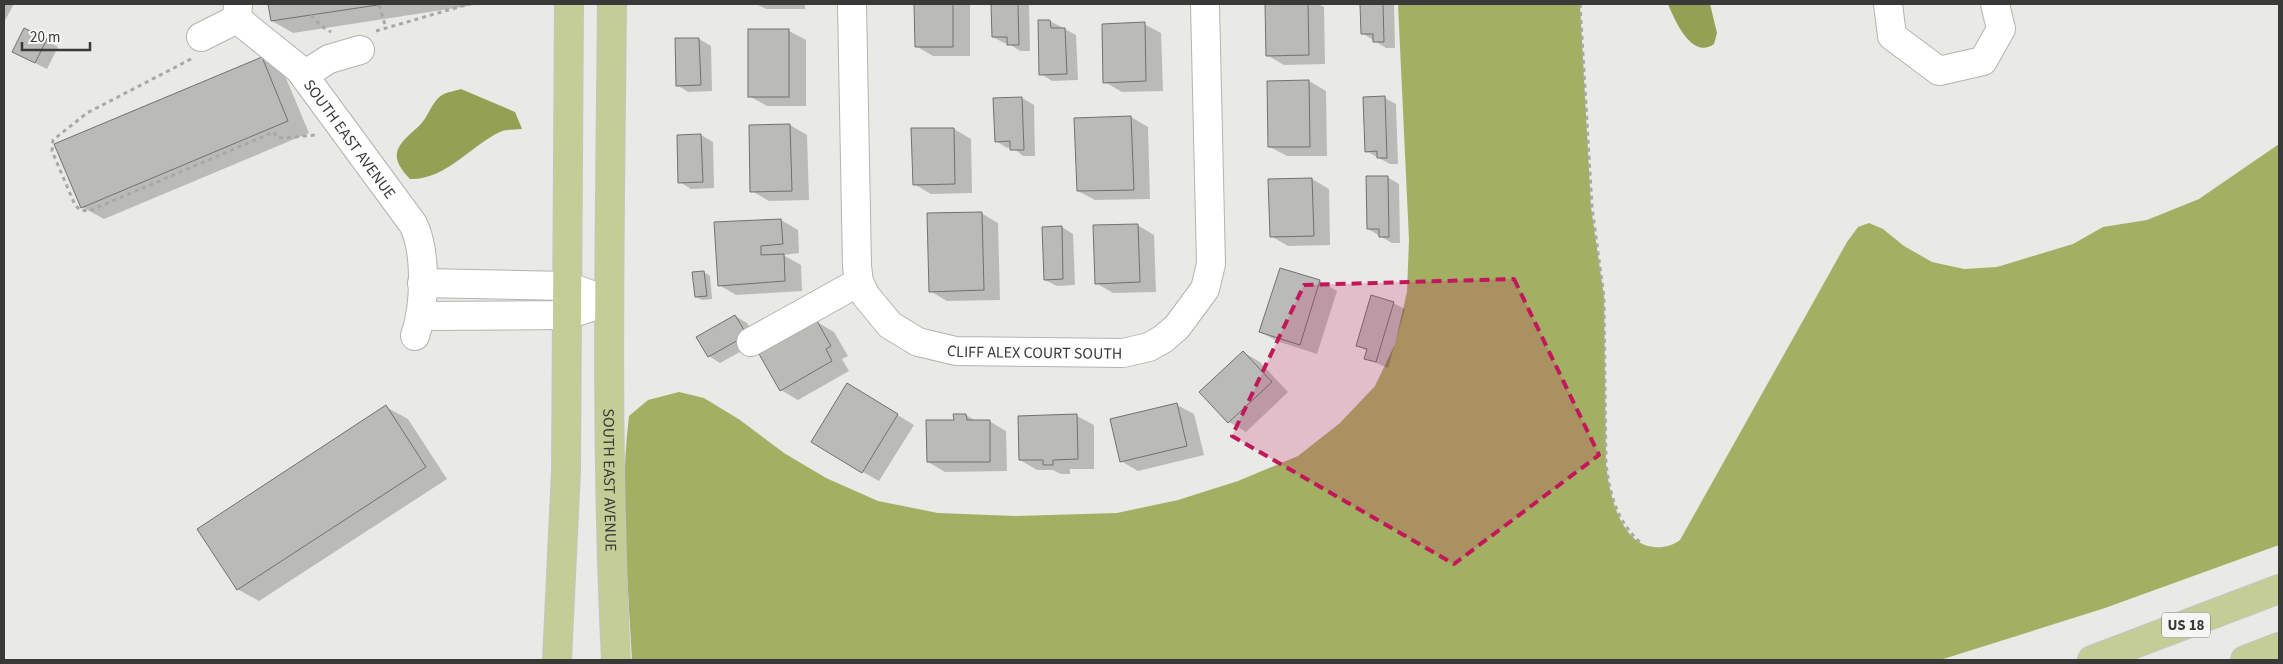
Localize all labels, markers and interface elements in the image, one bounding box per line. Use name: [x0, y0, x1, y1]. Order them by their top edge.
scale bar: [22, 20, 90, 52]
text: 20 m: [30, 27, 60, 48]
street label: SOUTH EAST AVENUE: [298, 75, 401, 203]
street label: CLIFF ALEX COURT SOUTH: [945, 339, 1122, 365]
street label: SOUTH EAST AVENUE: [597, 408, 622, 552]
road number: US 18: [2162, 612, 2210, 638]

